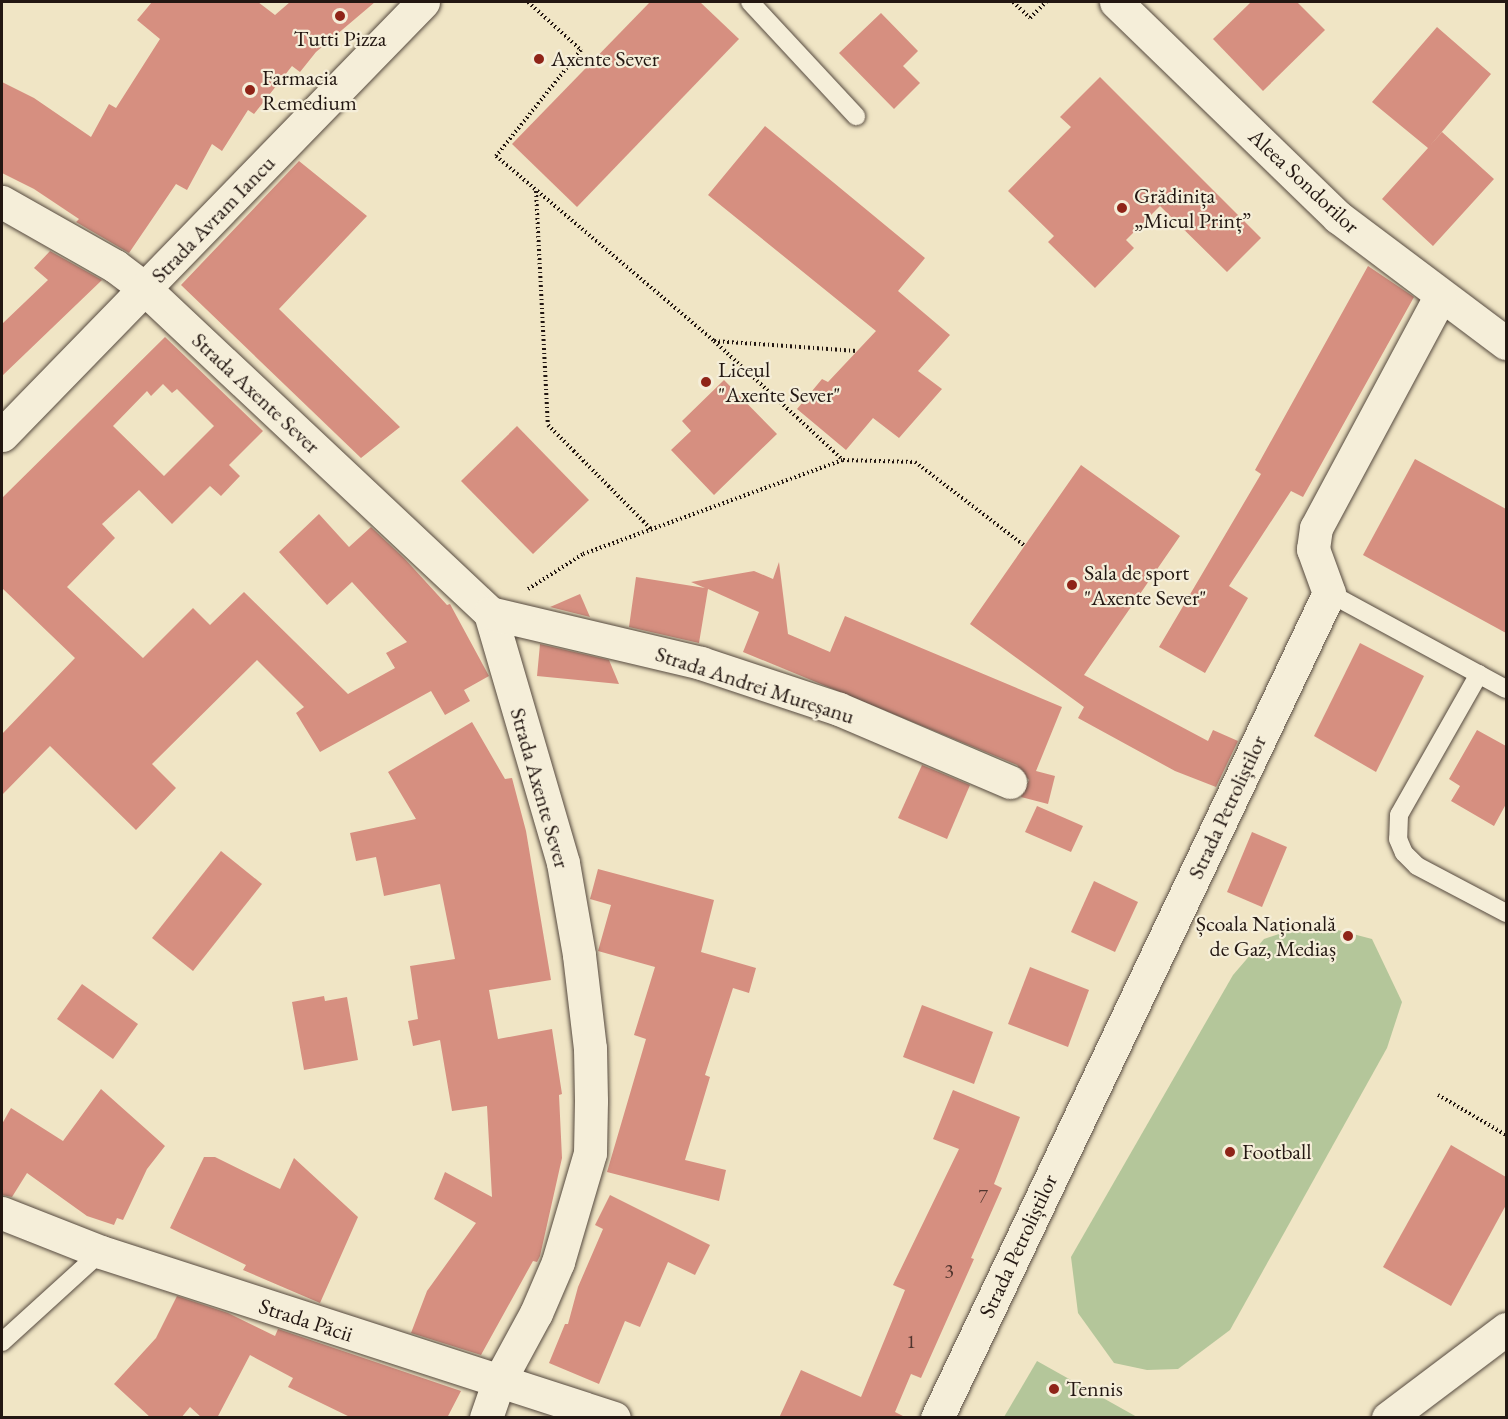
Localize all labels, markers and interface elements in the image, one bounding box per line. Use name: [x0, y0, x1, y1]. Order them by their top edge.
marker: Tutti Pizza: [333, 9, 347, 23]
place label: Tutti Pizza: [294, 26, 386, 52]
place label: Axente Sever: [551, 46, 659, 72]
marker: Axente Sever: [532, 52, 546, 66]
place label: Farmacia Remedium: [262, 64, 357, 116]
marker: Farmacia Remedium: [243, 83, 257, 97]
street label: Aleea Sondorilor: [1243, 123, 1365, 239]
street label: Strada Avram Iancu: [146, 150, 280, 288]
place label: Grădinița „Micul Prinț”: [1134, 182, 1251, 234]
marker: Grădinița „Micul Prinț”: [1115, 201, 1129, 215]
street label: Strada Axente Sever: [186, 327, 326, 459]
place label: Liceul "Axente Sever": [718, 356, 841, 408]
marker: Liceul "Axente Sever": [699, 375, 713, 389]
place label: Sala de sport "Axente Sever": [1084, 559, 1207, 610]
marker: Sala de sport "Axente Sever": [1065, 578, 1079, 592]
street label: Strada Andrei Mureșanu: [652, 640, 858, 730]
street label: Strada Axente Sever: [504, 705, 576, 871]
street label: Strada Petroliștilor: [1182, 731, 1272, 883]
place label: Școala Națională de Gaz, Mediaș: [1196, 910, 1336, 962]
marker: Școala Națională de Gaz, Mediaș: [1341, 929, 1355, 943]
place label: Football: [1242, 1139, 1312, 1165]
marker: Football: [1223, 1145, 1237, 1159]
street label: Strada Petroliștilor: [973, 1170, 1063, 1322]
house number: 7: [978, 1184, 988, 1208]
house number: 3: [944, 1259, 954, 1283]
street label: Strada Păcii: [256, 1292, 356, 1348]
house number: 1: [906, 1329, 916, 1353]
place label: Tennis: [1066, 1376, 1123, 1402]
marker: Tennis: [1047, 1382, 1061, 1396]

